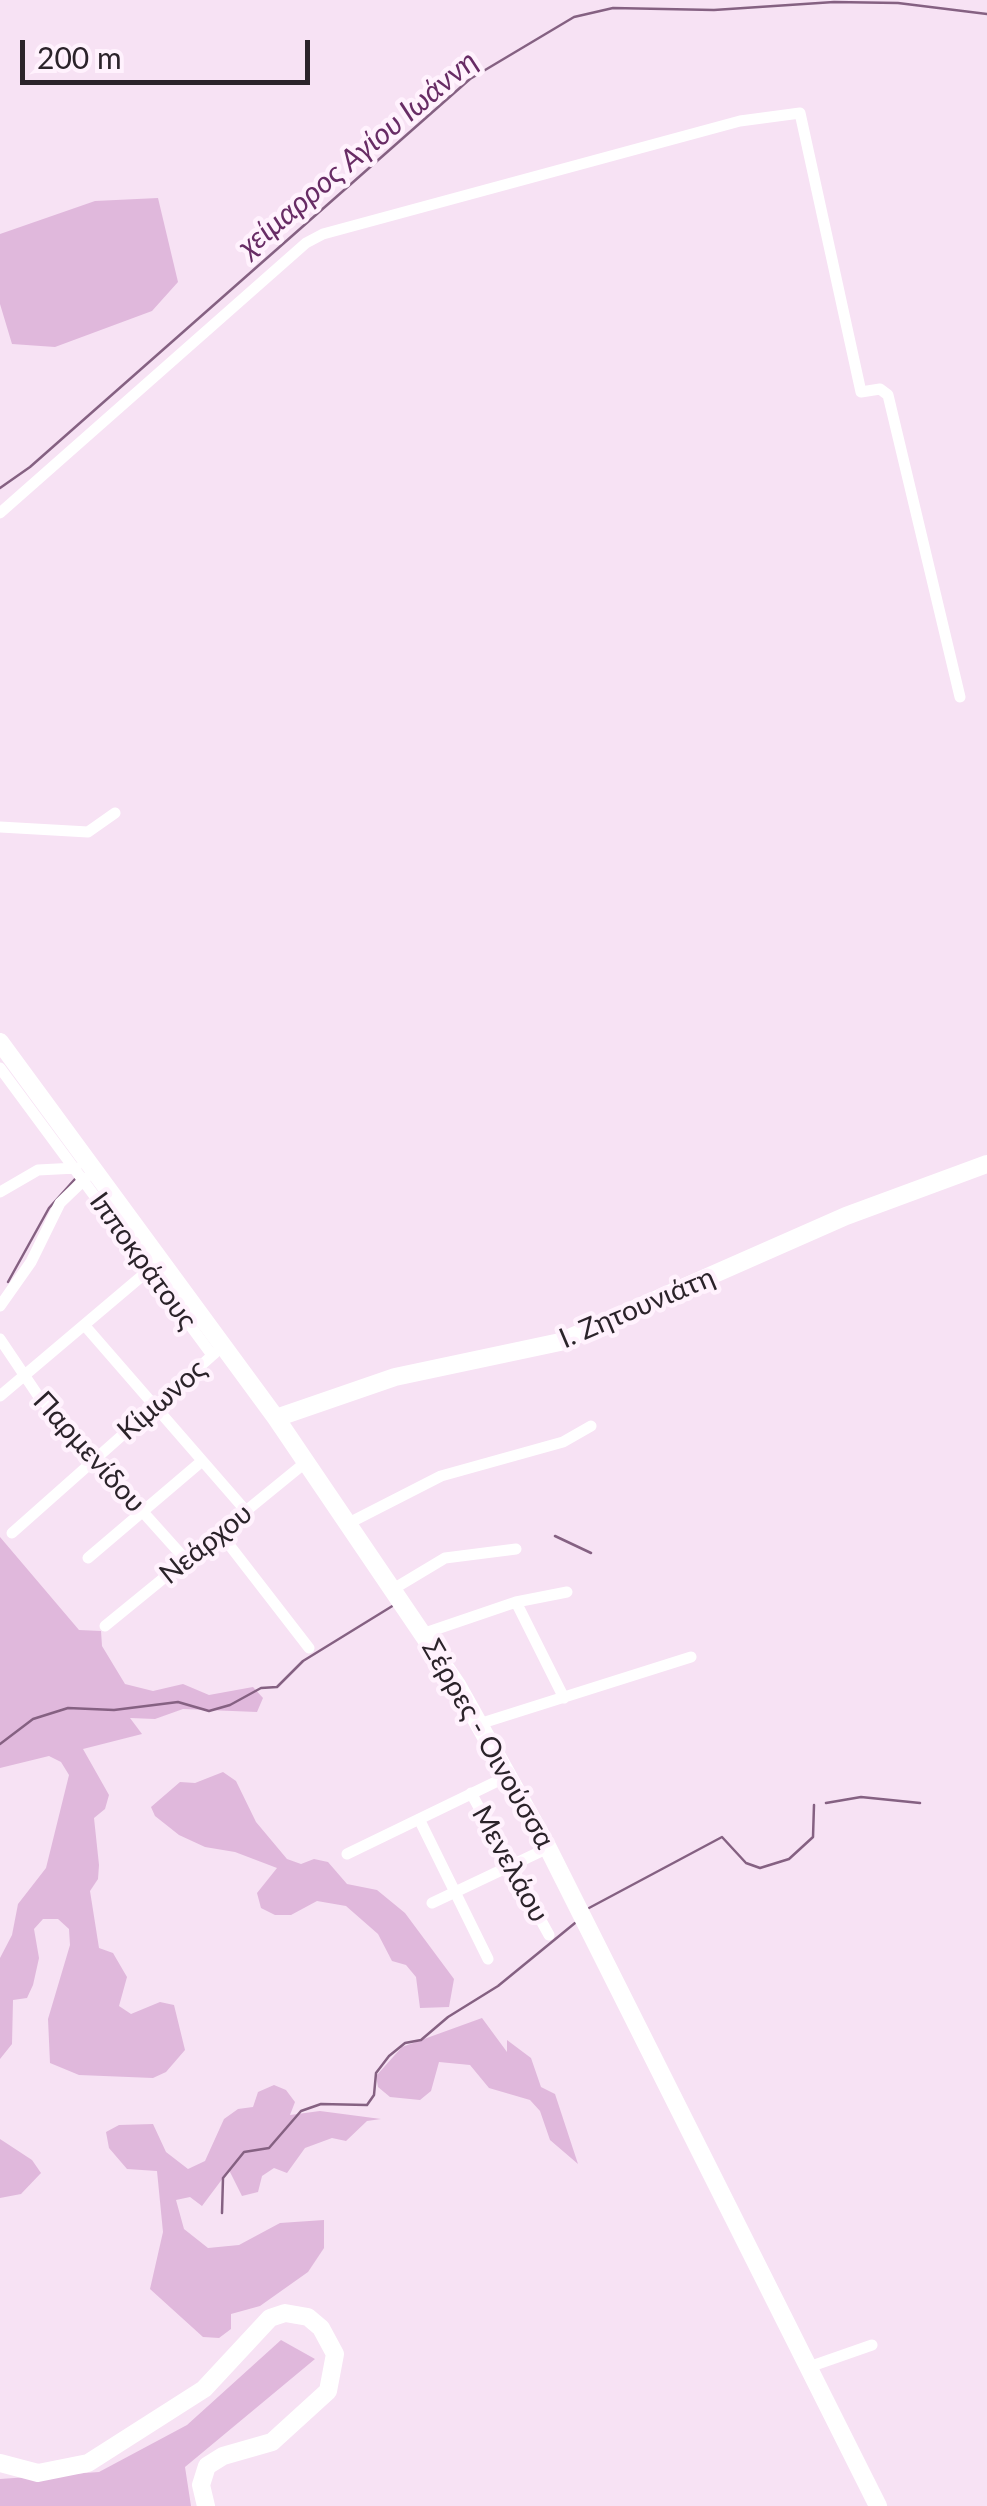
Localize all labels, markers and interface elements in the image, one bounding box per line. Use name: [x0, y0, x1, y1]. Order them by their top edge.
scale bar: [25, 20, 315, 82]
text: 200 m: [37, 39, 122, 75]
water label: χείμαρρος Αγίου Ιωάννη: [231, 43, 485, 265]
street label: Ιπποκράτους: [82, 1186, 204, 1336]
street label: Ι. Ζητουνιάτη: [554, 1260, 720, 1356]
street label: Κίμωνος: [111, 1352, 213, 1448]
street label: Παρμενίδου: [26, 1385, 152, 1519]
street label: Νεάρχου: [153, 1497, 259, 1591]
street label: Σέρρες - Οινούσσα: [415, 1634, 561, 1854]
street label: Μενελάου: [464, 1800, 556, 1928]

